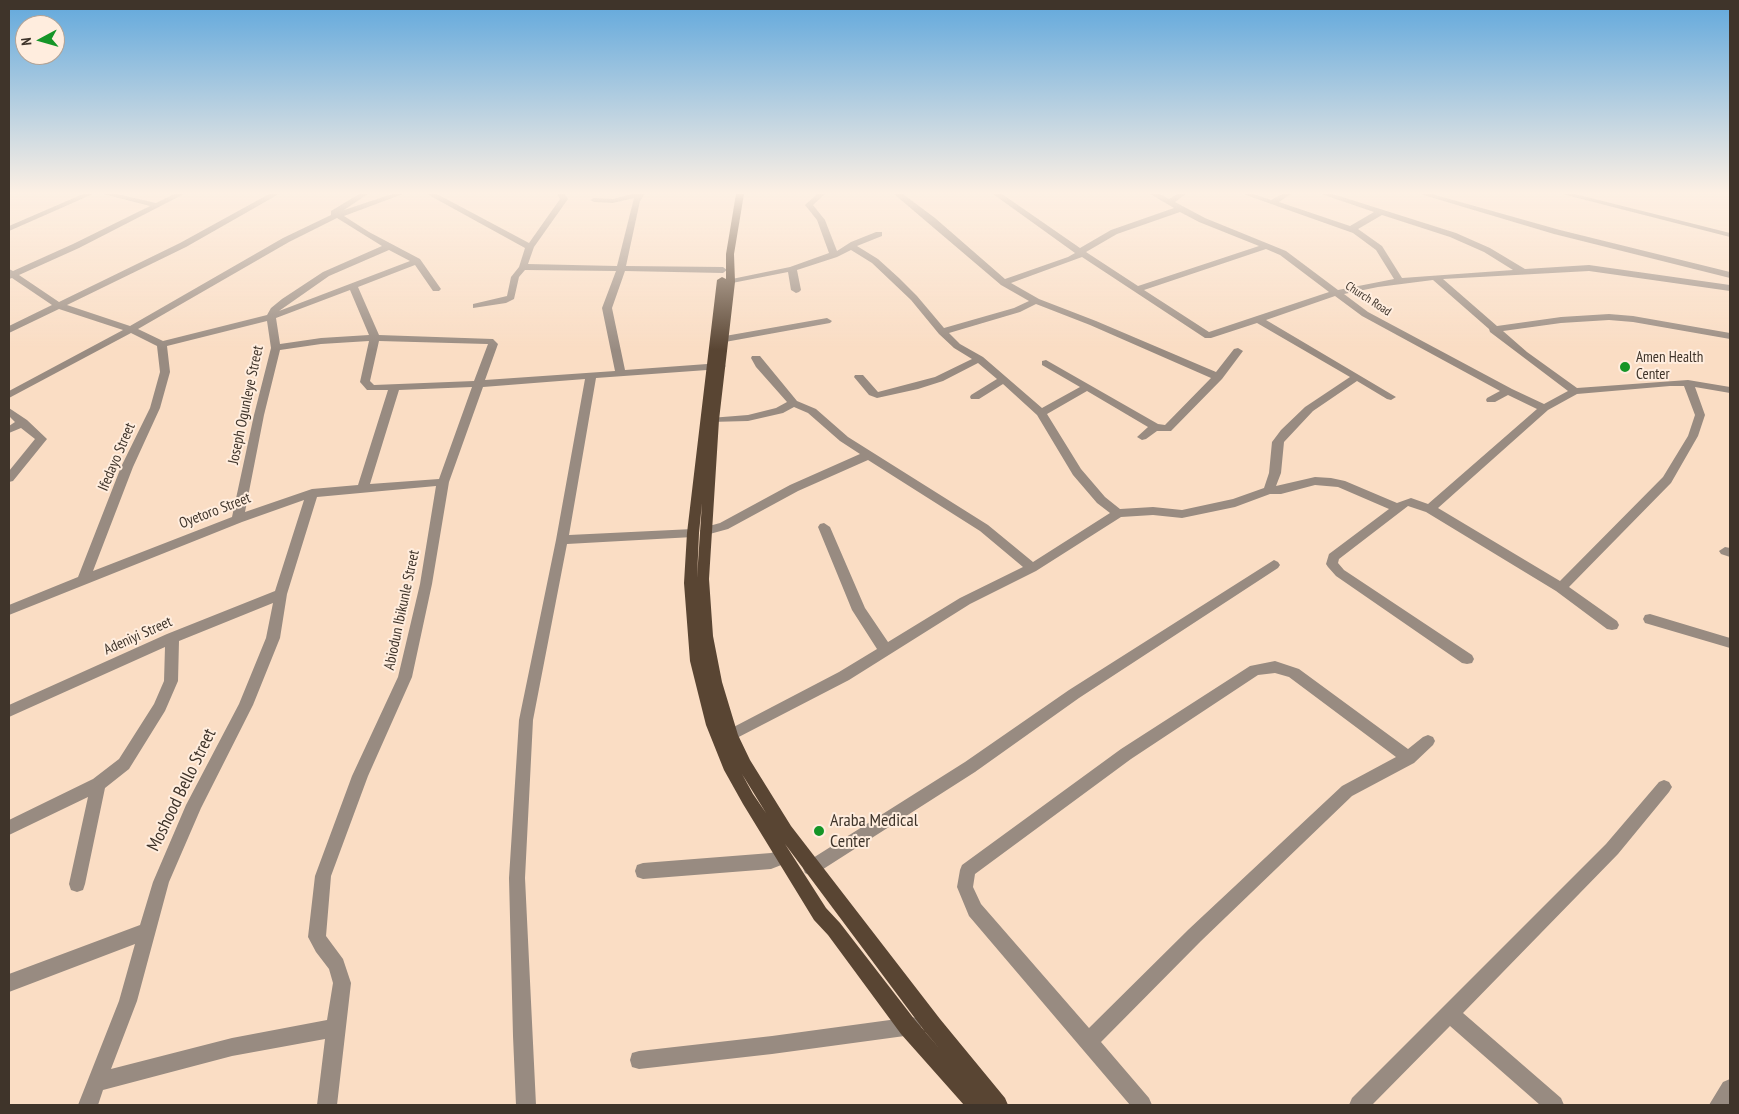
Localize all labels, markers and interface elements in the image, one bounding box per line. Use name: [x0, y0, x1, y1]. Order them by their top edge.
north arrow: [15, 15, 65, 65]
text: N: [17, 37, 35, 46]
street label: Church Road: [1342, 279, 1394, 319]
street label: Joseph Ogunleye Street: [225, 344, 267, 466]
place label: Amen Health Center: [1636, 349, 1703, 384]
marker: Amen Health Center: [1618, 360, 1632, 374]
street label: Ifedayo Street: [95, 420, 139, 494]
street label: Oyetoro Street: [177, 489, 253, 533]
street label: Abiodun Ibikunle Street: [380, 548, 424, 672]
street label: Adeniyi Street: [101, 613, 175, 659]
street label: Moshood Bello Street: [143, 725, 221, 855]
place label: Araba Medical Center: [830, 810, 918, 852]
marker: Araba Medical Center: [812, 824, 826, 838]

